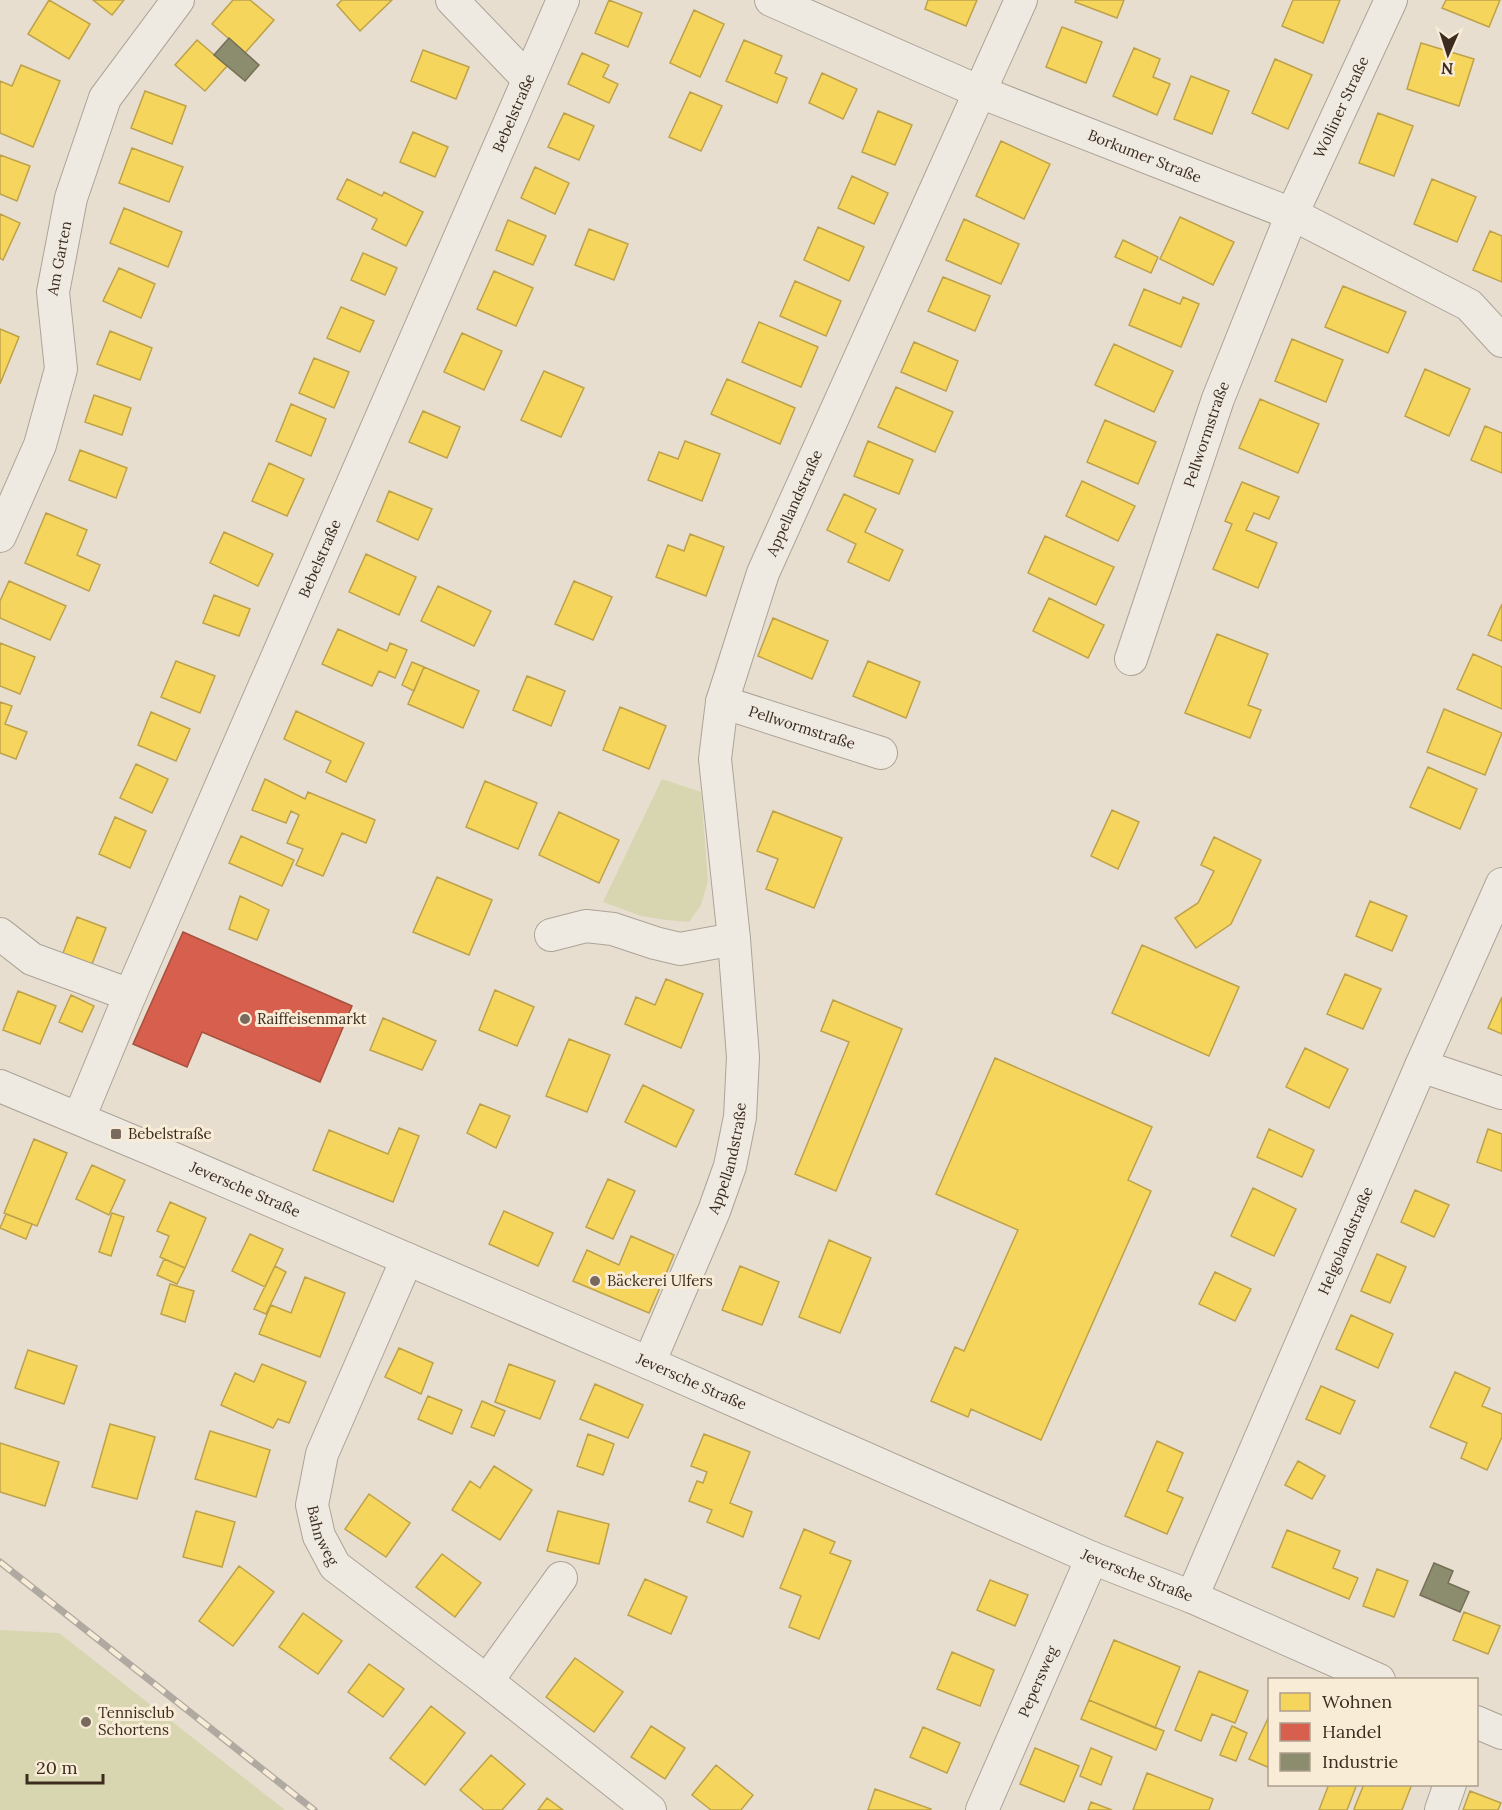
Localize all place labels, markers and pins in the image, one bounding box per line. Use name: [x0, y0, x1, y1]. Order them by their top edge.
place label: Raiffeisenmarkt: [257, 1009, 367, 1028]
marker: Raiffeisenmarkt: [238, 1012, 252, 1026]
place label: Bebelstraße: [128, 1124, 212, 1143]
marker: Bebelstraße: [109, 1127, 123, 1141]
place label: Bäckerei Ulfers: [607, 1271, 713, 1290]
marker: Bäckerei Ulfers: [588, 1274, 602, 1288]
place label: Tennisclub Schortens: [98, 1703, 174, 1739]
marker: Tennisclub Schortens: [79, 1715, 93, 1729]

